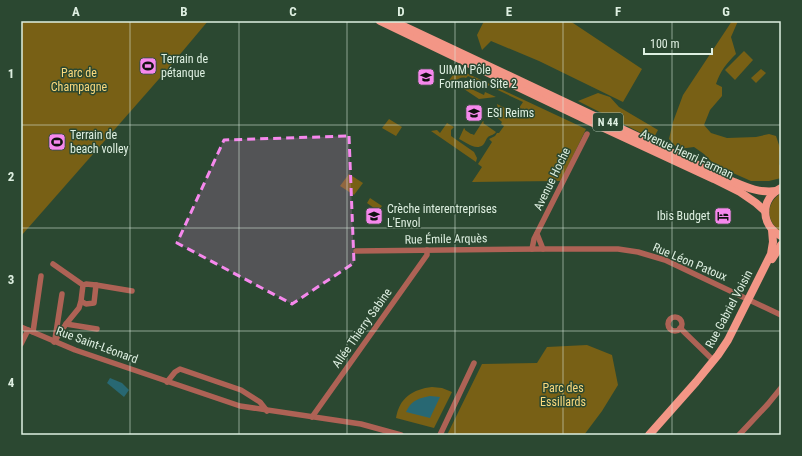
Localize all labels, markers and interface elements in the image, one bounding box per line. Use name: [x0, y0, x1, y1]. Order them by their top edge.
text: A: [72, 4, 80, 19]
text: B: [180, 4, 188, 19]
text: C: [289, 4, 297, 19]
text: D: [397, 4, 405, 19]
text: E: [506, 4, 513, 19]
text: F: [615, 4, 621, 19]
text: G: [722, 4, 730, 19]
scale bar: [644, 30, 712, 56]
text: 100 m: [650, 37, 680, 51]
place label: Terrain de pétanque: [161, 52, 208, 80]
sports icon: Terrain de pétanque: [138, 56, 158, 76]
place label: UIMM Pôle Formation Site 2: [439, 63, 517, 91]
text: 1: [8, 66, 14, 81]
park label: Parc de Champagne: [51, 66, 108, 94]
school or university icon: UIMM Pôle Formation Site 2: [416, 67, 436, 87]
school or university icon: ESI Reims: [464, 103, 484, 123]
place label: ESI Reims: [487, 106, 534, 120]
road number: N 44: [593, 113, 623, 131]
street label: Avenue Henri Farman: [638, 126, 736, 182]
place label: Terrain de beach volley: [70, 128, 129, 156]
sports icon: Terrain de beach volley: [47, 132, 67, 152]
street label: Avenue Hoche: [531, 145, 573, 213]
text: 2: [8, 169, 15, 184]
place label: Crèche interentreprises L'Envol: [387, 202, 497, 230]
school or university icon: Crèche interentreprises L'Envol: [364, 206, 384, 226]
hotel icon: Ibis Budget: [713, 206, 733, 226]
place label: Ibis Budget: [657, 209, 710, 223]
street label: Rue Émile Arquès: [404, 230, 488, 247]
street label: Rue Léon Patoux: [651, 240, 729, 284]
street label: Rue Gabriel Voisin: [703, 268, 755, 350]
text: 3: [8, 272, 14, 287]
street label: Allée Thierry Sabine: [329, 285, 395, 370]
street label: Rue Saint-Léonard: [54, 324, 140, 366]
text: 4: [8, 375, 15, 390]
park label: Parc des Essillards: [540, 381, 586, 409]

